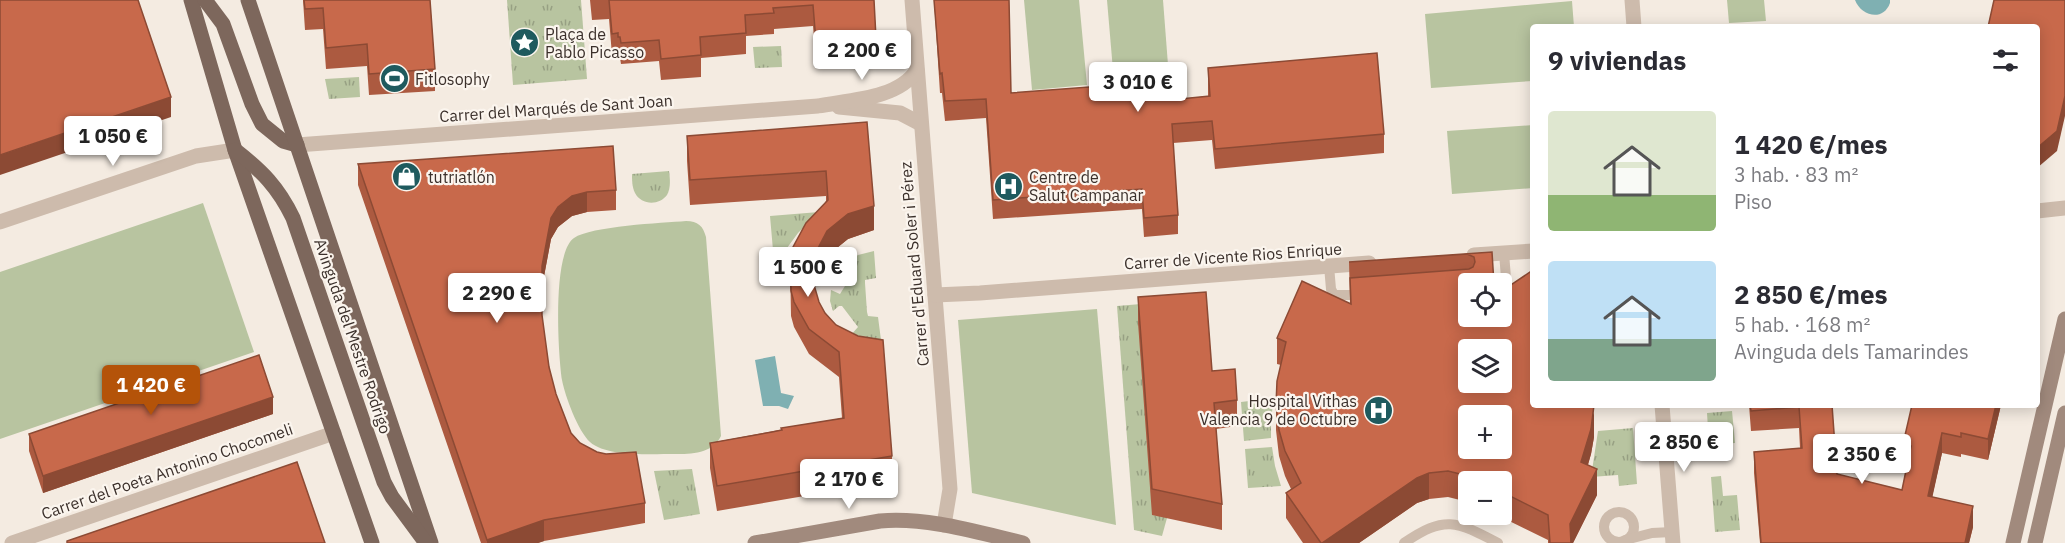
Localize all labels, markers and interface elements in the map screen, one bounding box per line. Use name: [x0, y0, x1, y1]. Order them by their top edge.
place label: Plaça de Pablo Picasso: [545, 24, 644, 62]
place icon: Plaça de Pablo Picasso: [508, 27, 540, 59]
pin: 2 200 €: [807, 30, 917, 81]
text: 2 200 €: [827, 36, 897, 63]
text: 9 viviendas: [1548, 43, 1686, 77]
icon: filters: [1989, 44, 2022, 77]
pin: 3 010 €: [1083, 62, 1193, 113]
sports icon: Fitlosophy: [378, 63, 410, 95]
text: 3 010 €: [1103, 68, 1173, 95]
place label: Fitlosophy: [415, 69, 490, 89]
street label: Carrer del Marqués de Sant Joan: [439, 90, 673, 126]
pin: 1 050 €: [58, 116, 168, 167]
text: 1 050 €: [78, 122, 148, 149]
text: 1 420 €/mes: [1734, 127, 1888, 161]
icon: home: [1596, 135, 1668, 207]
shop icon: tutriatlón: [391, 161, 423, 193]
street label: Carrer d'Eduard Soler i Pérez: [895, 161, 933, 367]
text: 3 hab. · 83 m²: [1734, 161, 1858, 188]
place label: tutriatlón: [428, 167, 495, 187]
place label: Centre de Salut Campanar: [1029, 167, 1144, 205]
hospital icon: Centre de Salut Campanar: [992, 170, 1024, 202]
text: Piso: [1734, 188, 1772, 215]
street label: Avinguda del Mestre Rodrigo: [310, 236, 396, 436]
street label: Carrer de Vicente Rios Enrique: [1123, 238, 1343, 274]
pin: 1 500 €: [753, 247, 863, 298]
text: 1 500 €: [773, 253, 843, 280]
pin: 2 290 €: [442, 273, 552, 324]
map controls: [1458, 273, 1512, 525]
button: locate: [1458, 273, 1512, 327]
text: 2 850 €/mes: [1734, 277, 1888, 311]
text: 2 290 €: [462, 279, 532, 306]
icon: home: [1596, 285, 1668, 357]
text: 5 hab. · 168 m²: [1734, 311, 1870, 338]
text: Avinguda dels Tamarindes: [1734, 338, 1969, 365]
button: layers: [1458, 339, 1512, 393]
pin: 1 420 €: [96, 365, 206, 416]
text: 1 420 €: [116, 371, 186, 398]
place label: Hospital Vithas Valencia 9 de Octubre: [1199, 391, 1357, 429]
hospital icon: Hospital Vithas Valencia 9 de Octubre: [1362, 394, 1394, 426]
button: +: [1458, 405, 1512, 459]
street label: Carrer del Poeta Antonino Chocomeli: [39, 418, 295, 524]
pin: 2 850 €: [1629, 422, 1739, 473]
text: 2 850 €: [1649, 428, 1719, 455]
pin: 2 350 €: [1807, 434, 1917, 485]
text: 2 350 €: [1827, 440, 1897, 467]
pin: 2 170 €: [794, 459, 904, 510]
text: 2 170 €: [814, 465, 884, 492]
button: −: [1458, 471, 1512, 525]

